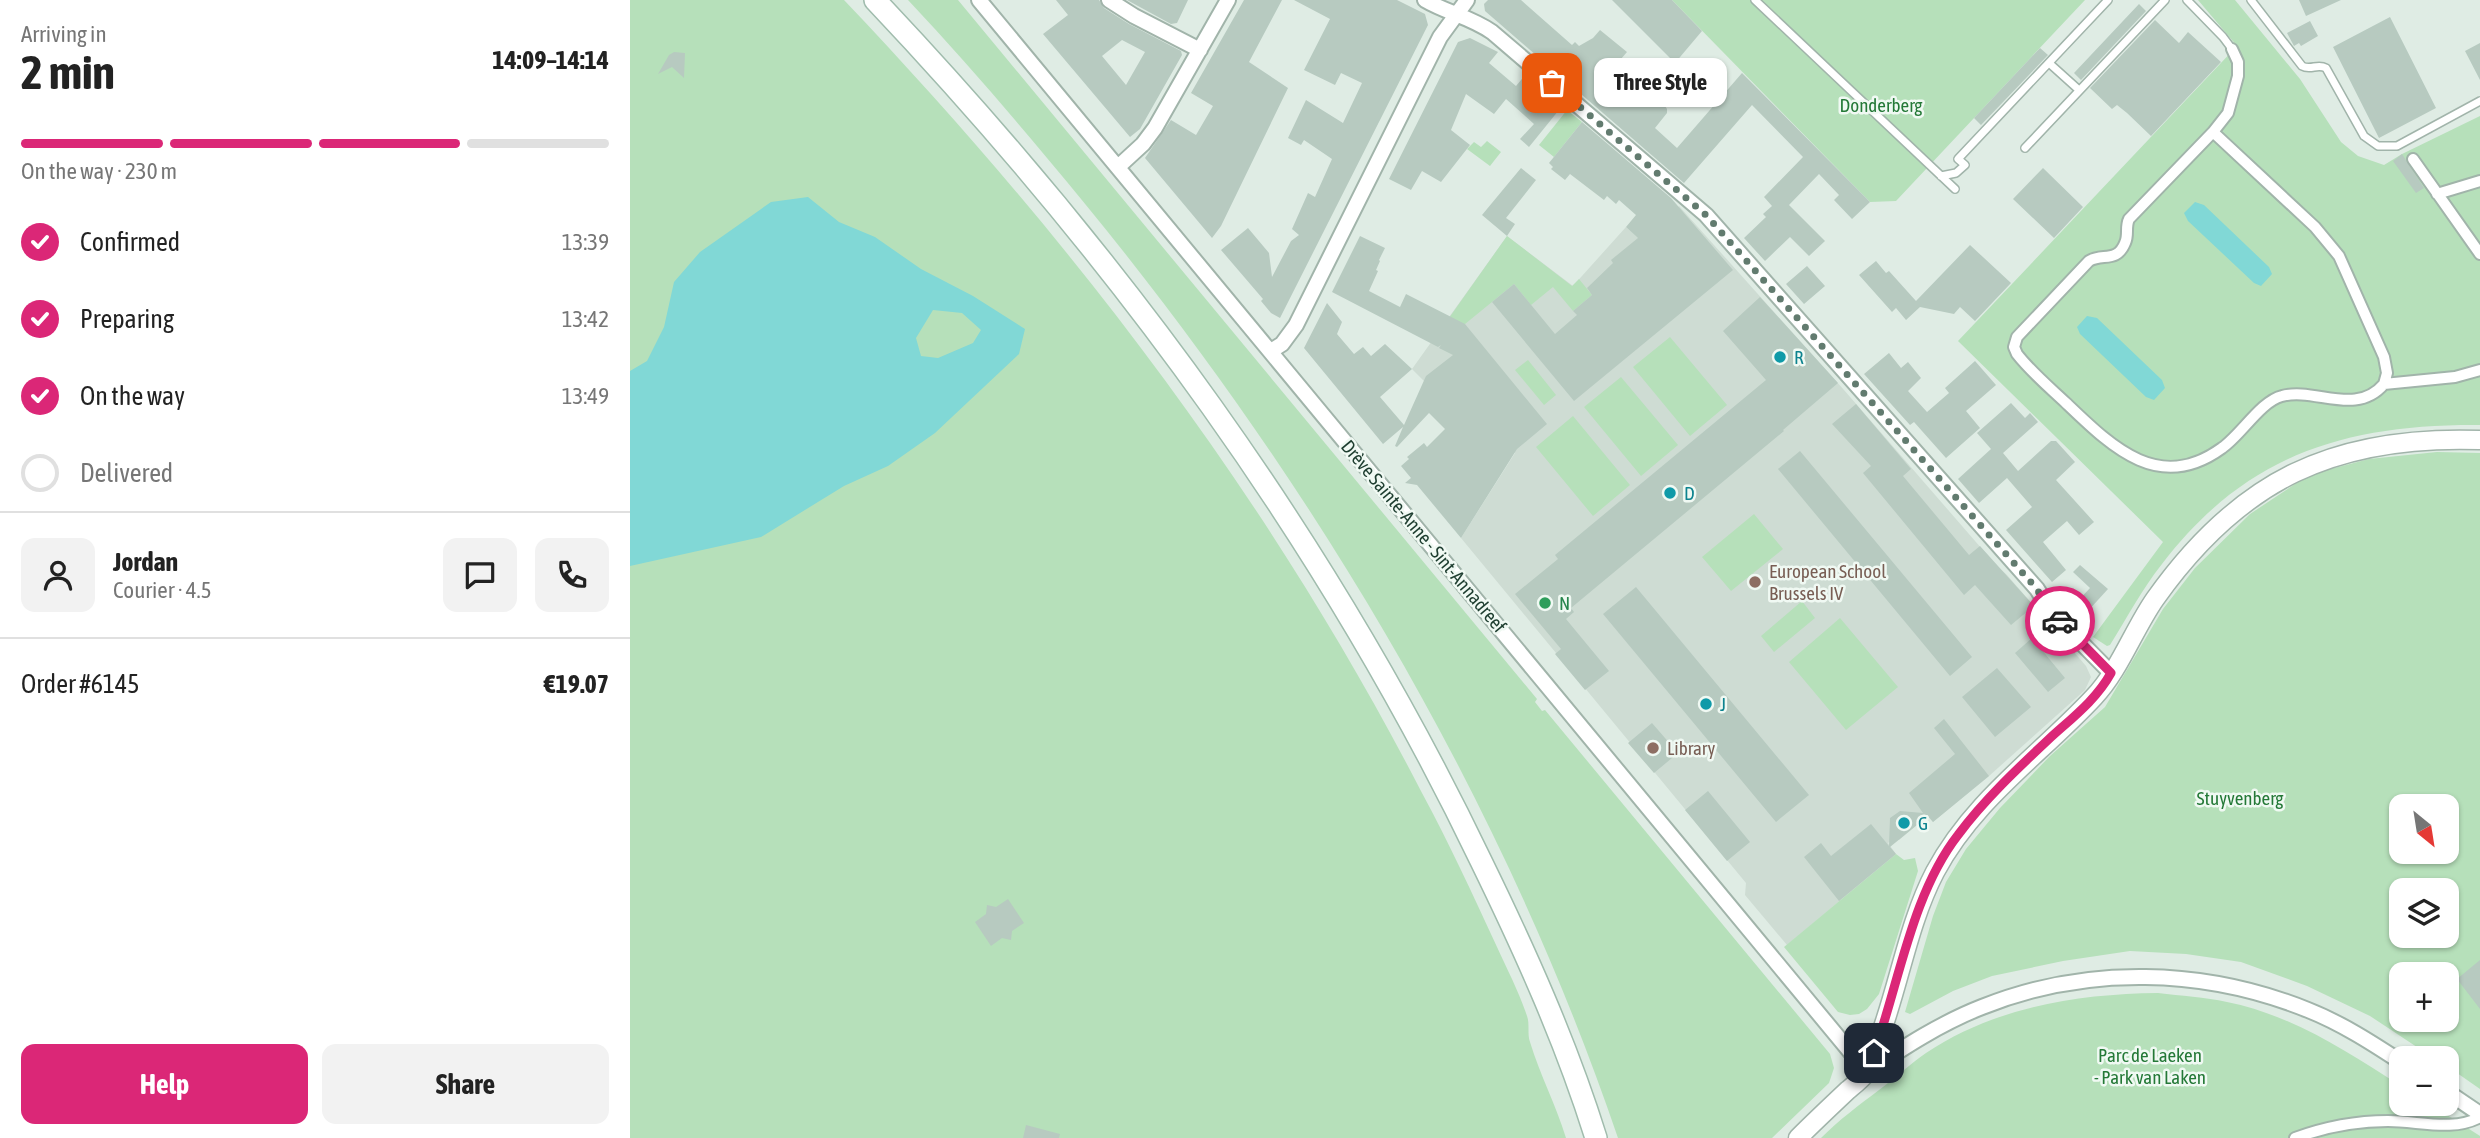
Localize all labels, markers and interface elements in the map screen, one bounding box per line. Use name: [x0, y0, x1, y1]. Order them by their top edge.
text: Arriving in: [21, 21, 107, 47]
text: 14:09–14:14: [492, 45, 609, 75]
text: 2 min: [21, 46, 115, 99]
pin: [1522, 53, 1582, 113]
callout: Three Style: [1594, 58, 1727, 108]
icon: bag: [1533, 64, 1571, 102]
text: Three Style: [1614, 69, 1707, 95]
park label: Donderberg: [1840, 94, 1923, 116]
text: On the way · 230 m: [21, 158, 177, 184]
icon: check: [21, 223, 59, 261]
text: Confirmed: [80, 227, 180, 257]
text: 13:39: [562, 229, 609, 255]
icon: check: [21, 300, 59, 338]
text: Preparing: [80, 304, 174, 334]
text: 13:42: [562, 306, 609, 332]
place label: R: [1794, 346, 1804, 368]
marker: R: [1772, 349, 1788, 365]
icon: check: [21, 377, 59, 415]
text: On the way: [80, 381, 185, 411]
text: 13:49: [562, 383, 609, 409]
street label: Drève Sainte-Anne - Sint-Annadreef: [1337, 435, 1511, 637]
text: Delivered: [80, 458, 173, 488]
place label: D: [1684, 482, 1695, 504]
marker: D: [1662, 485, 1678, 501]
button: person: [21, 538, 95, 612]
button: chat: [443, 538, 517, 612]
button: phone: [535, 538, 609, 612]
text: Jordan: [113, 547, 178, 577]
place label: European School Brussels IV: [1769, 560, 1886, 604]
marker: European School Brussels IV: [1747, 574, 1763, 590]
text: Courier · 4.5: [113, 577, 212, 603]
courier: [2025, 586, 2095, 656]
place label: N: [1559, 592, 1570, 614]
marker: N: [1537, 595, 1553, 611]
icon: car: [2041, 602, 2079, 640]
text: Order #6145: [21, 669, 140, 699]
text: €19.07: [544, 669, 609, 699]
place label: J: [1720, 693, 1726, 715]
marker: J: [1698, 696, 1714, 712]
place label: Library: [1667, 737, 1715, 759]
marker: Library: [1645, 740, 1661, 756]
park label: Stuyvenberg: [2197, 787, 2284, 809]
north arrow: [2389, 794, 2459, 864]
map controls: [2389, 794, 2459, 1116]
place label: G: [1918, 812, 1928, 834]
marker: G: [1896, 815, 1912, 831]
button: layers: [2389, 878, 2459, 948]
button: +: [2389, 962, 2459, 1032]
pin: [1844, 1023, 1904, 1083]
icon: home: [1855, 1034, 1893, 1072]
button: Help: [21, 1044, 308, 1124]
button: Share: [322, 1044, 609, 1124]
park label: Parc de Laeken - Park van Laken: [2094, 1044, 2206, 1088]
button: −: [2389, 1046, 2459, 1116]

